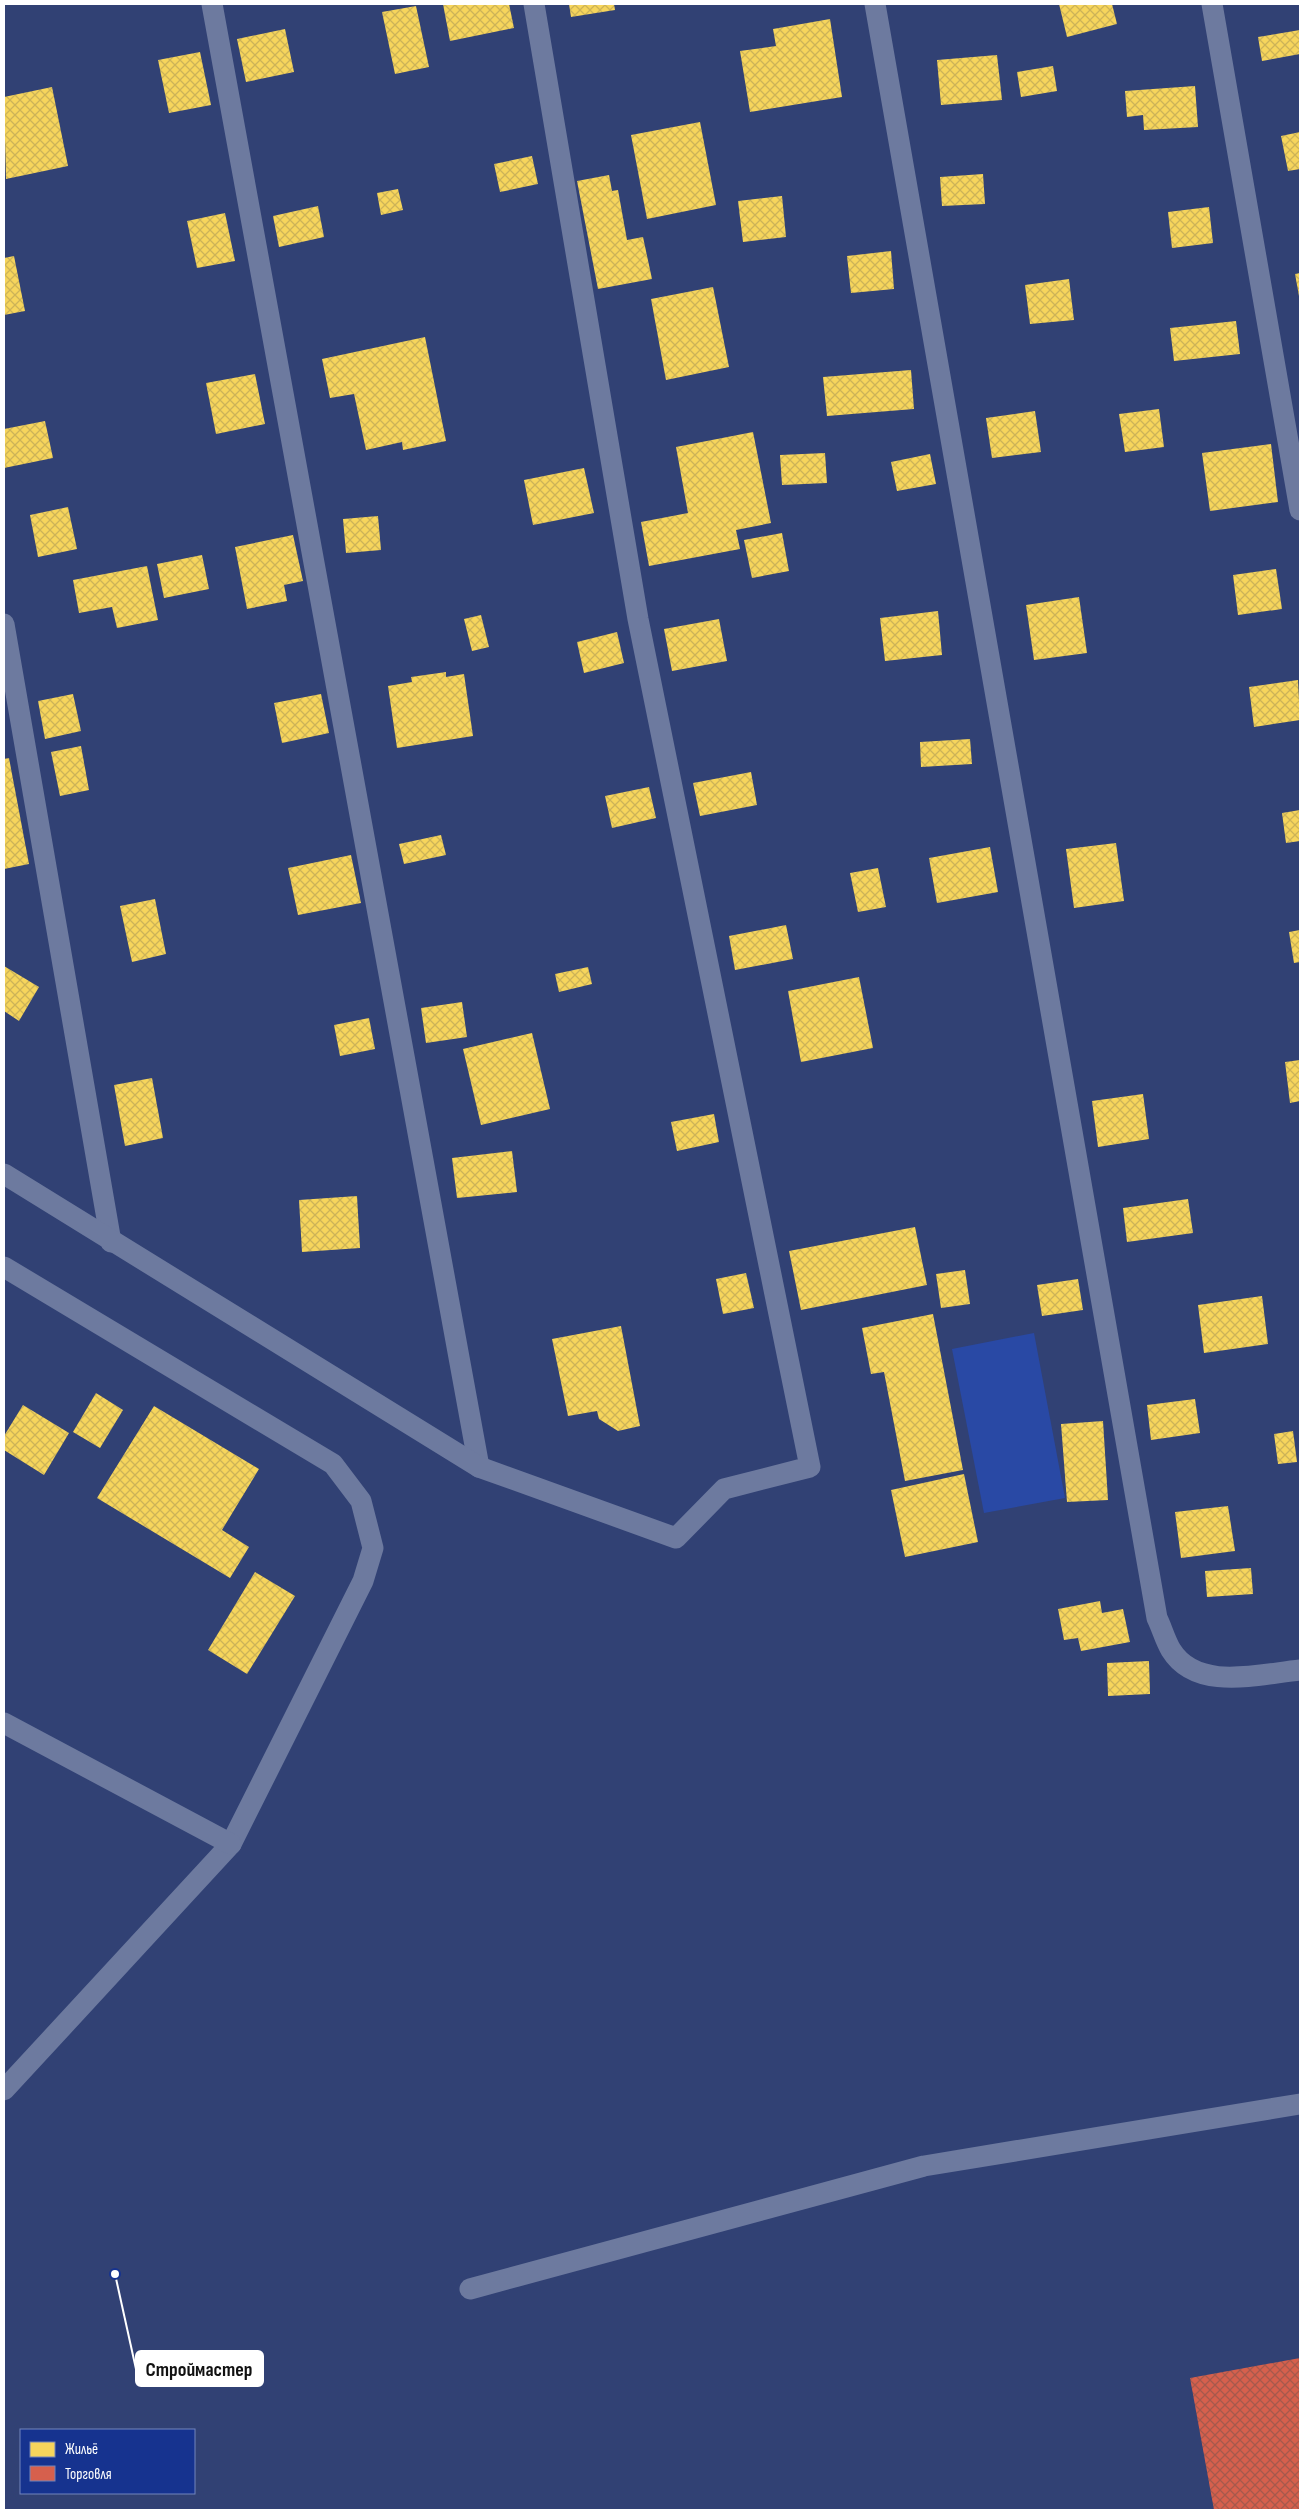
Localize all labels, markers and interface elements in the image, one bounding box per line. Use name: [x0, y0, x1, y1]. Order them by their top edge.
callout: Строймастер: [136, 2351, 263, 2386]
text: Строймастер: [146, 2358, 252, 2382]
legend: [20, 2429, 195, 2494]
text: Жильё: [65, 2440, 98, 2459]
text: Торговля: [65, 2465, 112, 2484]

